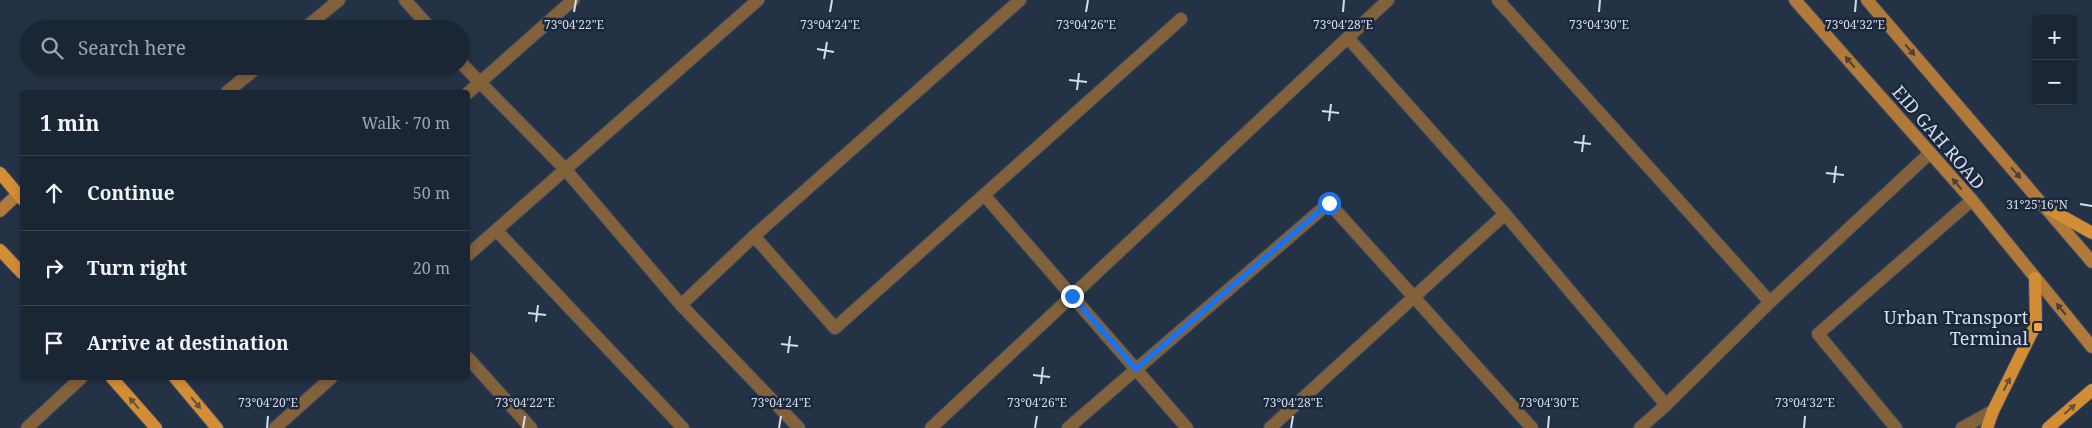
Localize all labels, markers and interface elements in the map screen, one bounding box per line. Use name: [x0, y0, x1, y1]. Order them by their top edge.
map controls: [2032, 15, 2077, 105]
button: +: [2032, 15, 2077, 60]
text: 73°04'22"E: [544, 16, 604, 33]
text: 73°04'24"E: [800, 16, 860, 33]
text: 73°04'26"E: [1056, 16, 1116, 33]
text: 73°04'28"E: [1313, 16, 1373, 33]
text: 73°04'30"E: [1569, 16, 1629, 33]
text: 73°04'32"E: [1825, 16, 1885, 33]
search box: [20, 20, 470, 75]
icon: search: [38, 34, 66, 62]
text: Search here: [78, 35, 186, 61]
one-way arrow: [1904, 44, 1916, 56]
one-way arrow: [1844, 56, 1856, 68]
button: −: [2032, 60, 2077, 105]
street label: EID GAH ROAD: [1887, 80, 1991, 194]
text: 1 min: [40, 109, 99, 137]
text: Walk · 70 m: [362, 112, 450, 134]
one-way arrow: [2010, 167, 2022, 179]
one-way arrow: [1952, 177, 1963, 190]
icon: ahead: [40, 179, 68, 207]
text: Continue: [87, 180, 175, 206]
text: 50 m: [413, 182, 450, 204]
route start: [1318, 192, 1341, 215]
text: 31°25'16"N: [2006, 196, 2068, 213]
icon: right: [40, 254, 68, 282]
text: Turn right: [87, 255, 187, 281]
text: 20 m: [413, 257, 450, 279]
route end: [1061, 285, 1084, 308]
one-way arrow: [2056, 303, 2067, 315]
place label: Urban Transport Terminal: [1884, 305, 2028, 350]
marker: Urban Transport Terminal: [2032, 321, 2044, 333]
icon: arrive: [40, 329, 68, 357]
text: Arrive at destination: [87, 330, 289, 356]
one-way arrow: [2003, 376, 2011, 391]
text: 73°04'20"E: [238, 394, 298, 411]
text: 73°04'22"E: [495, 394, 555, 411]
text: 73°04'24"E: [751, 394, 811, 411]
text: 73°04'26"E: [1007, 394, 1067, 411]
text: 73°04'28"E: [1263, 394, 1323, 411]
text: 73°04'30"E: [1519, 394, 1579, 411]
text: 73°04'32"E: [1775, 394, 1835, 411]
one-way arrow: [191, 396, 202, 409]
one-way arrow: [128, 397, 140, 409]
one-way arrow: [2064, 404, 2076, 415]

